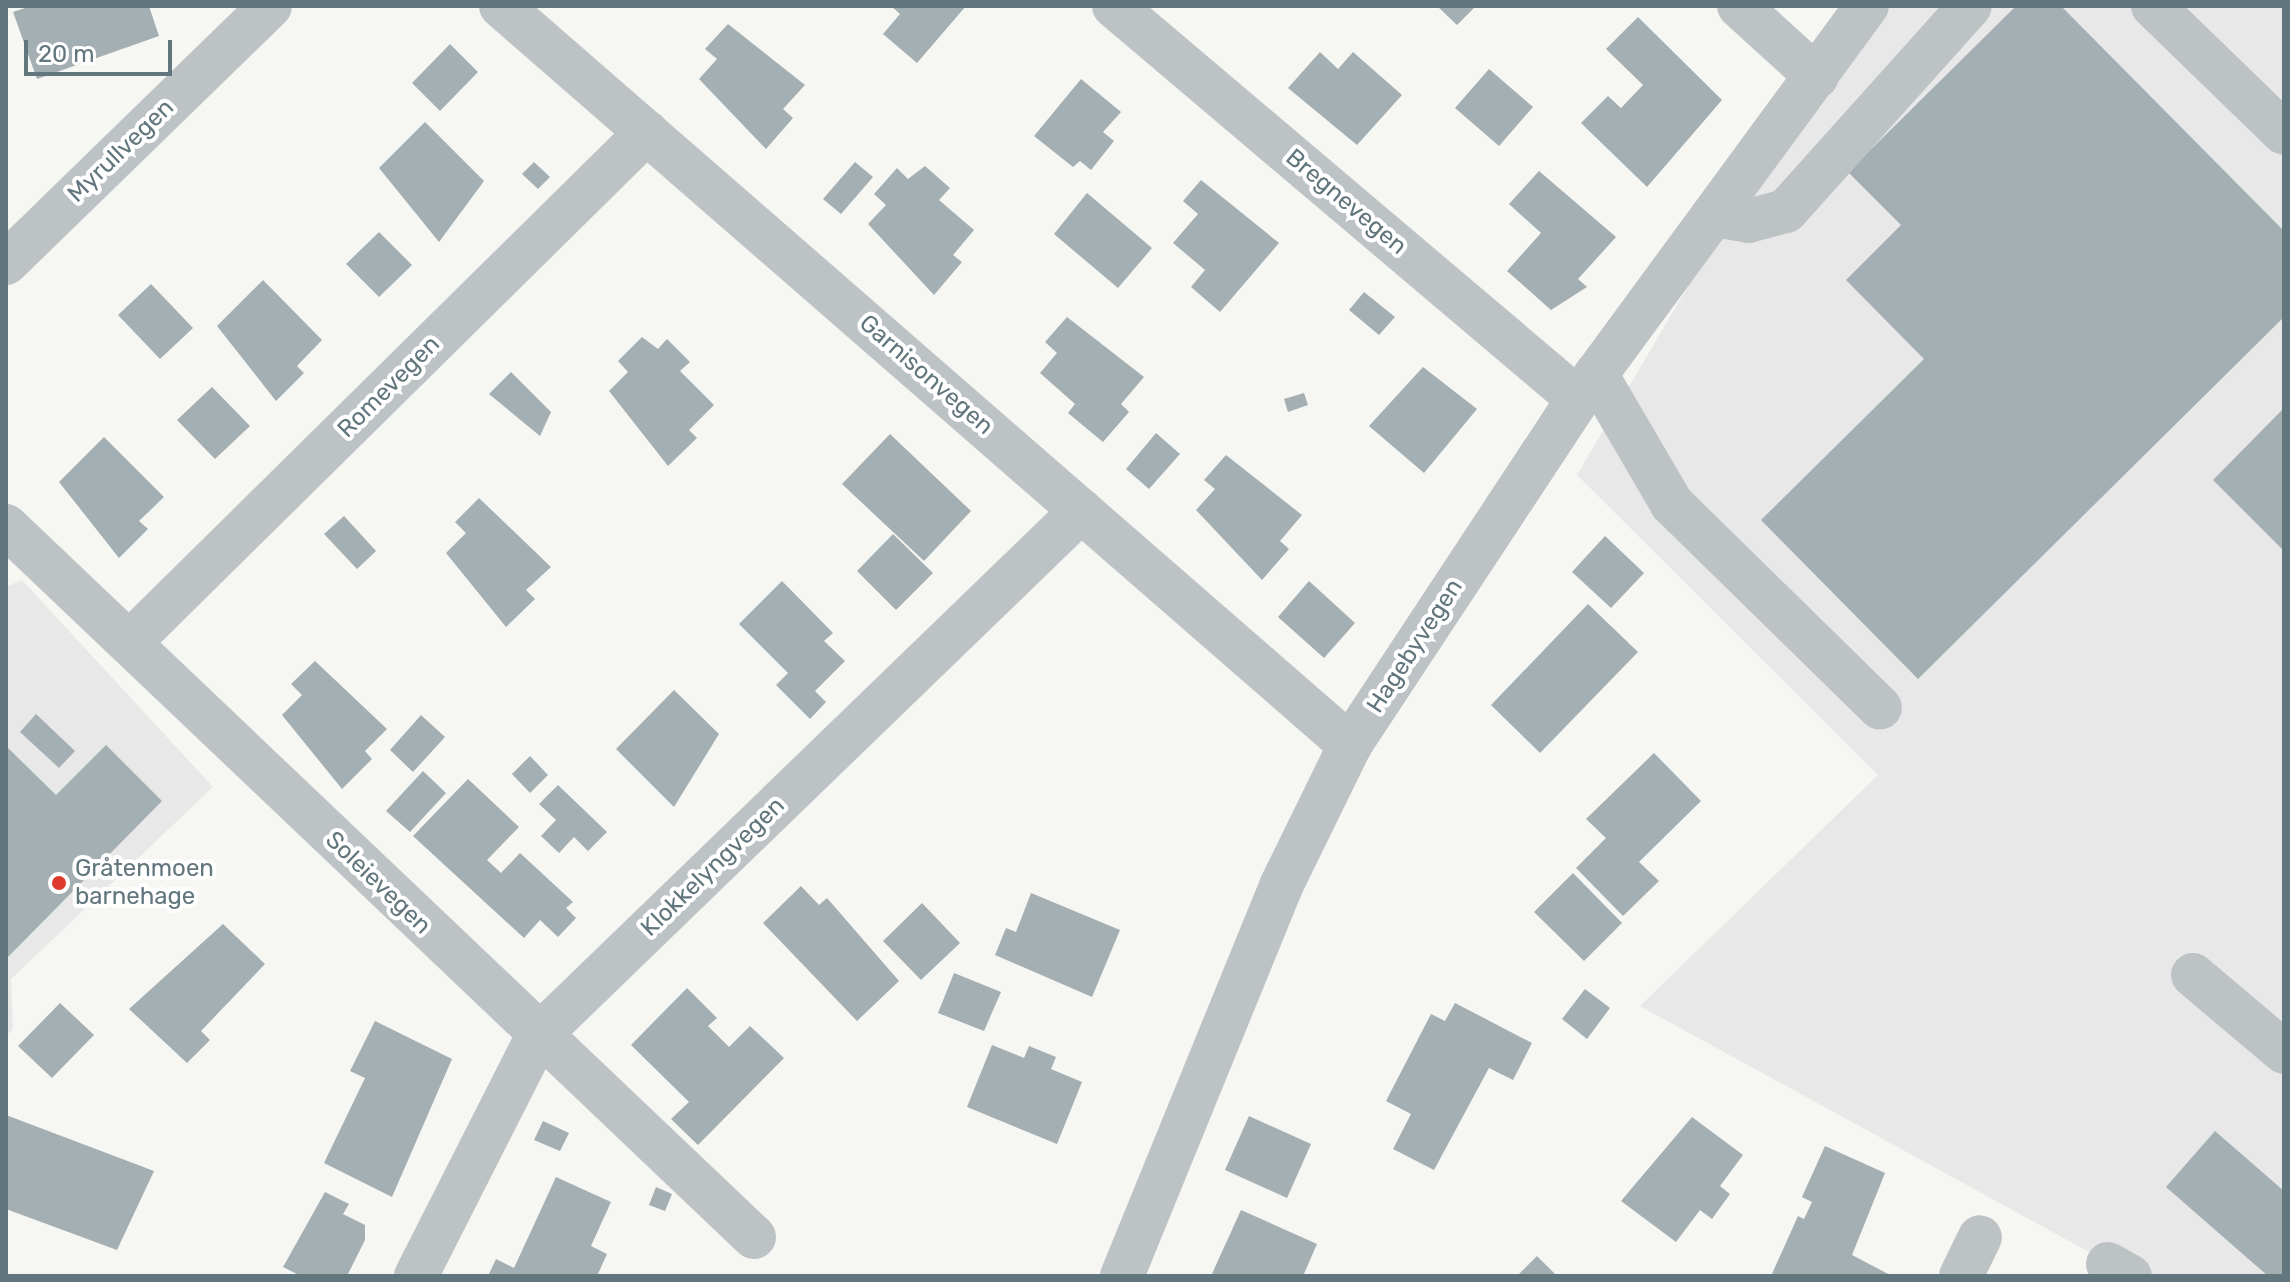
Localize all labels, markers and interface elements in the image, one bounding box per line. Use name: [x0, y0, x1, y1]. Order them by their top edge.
scale bar: [28, 24, 176, 74]
text: 20 m: [38, 40, 95, 68]
street label: Myrullvegen: [62, 93, 180, 209]
street label: Bregnevegen: [1280, 143, 1412, 261]
street label: Garnisonvegen: [853, 309, 999, 441]
street label: Romevegen: [332, 330, 446, 444]
street label: Hagebyvegen: [1361, 574, 1469, 718]
street label: Klokkelyngvegen: [635, 791, 791, 943]
street label: Soleievegen: [319, 826, 437, 940]
place label: Gråtenmoen barnehage: [75, 855, 214, 911]
marker: Gråtenmoen barnehage: [50, 874, 68, 892]

